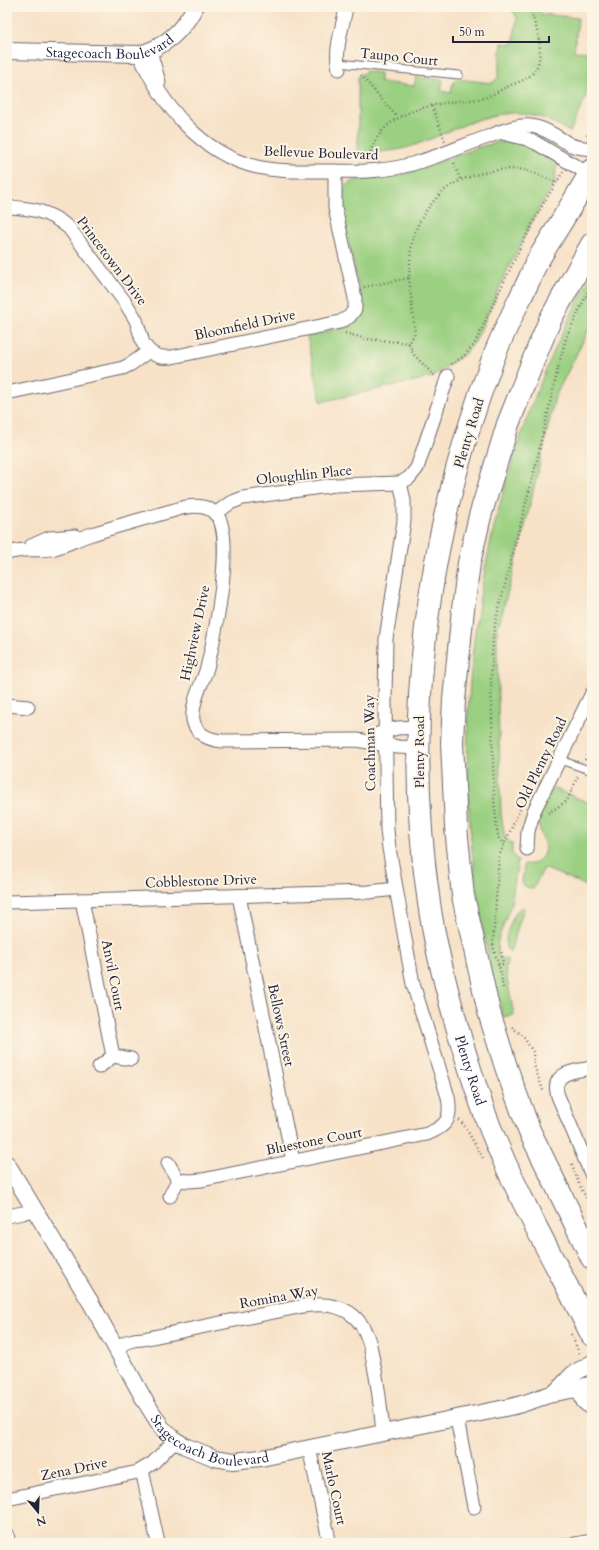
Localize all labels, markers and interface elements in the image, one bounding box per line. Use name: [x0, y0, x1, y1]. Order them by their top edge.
scale bar: [453, 18, 549, 44]
text: 50 m: [459, 24, 486, 40]
street label: Stagecoach Boulevard: [46, 29, 178, 64]
street label: Taupo Court: [359, 43, 439, 71]
street label: Bellevue Boulevard: [263, 142, 379, 165]
street label: Princetown Drive: [72, 213, 152, 309]
street label: Bloomfield Drive: [193, 305, 297, 345]
street label: Plenty Road: [449, 395, 489, 470]
street label: Oloughlin Place: [255, 461, 353, 489]
street label: Highview Drive: [176, 583, 214, 683]
street label: Coachman Way: [360, 694, 380, 792]
street label: Old Plenty Road: [511, 714, 572, 812]
street label: Plenty Road: [410, 715, 429, 788]
street label: Cobblestone Drive: [145, 870, 257, 892]
street label: Anvil Court: [97, 938, 129, 1013]
street label: Bellows Street: [263, 982, 299, 1069]
street label: Plenty Road: [451, 1033, 491, 1108]
street label: Bluestone Court: [264, 1122, 364, 1160]
street label: Romina Way: [238, 1281, 320, 1313]
street label: Stagecoach Boulevard: [146, 1411, 271, 1470]
street label: Marlo Court: [317, 1449, 351, 1527]
street label: Zena Drive: [39, 1453, 109, 1485]
north arrow: [18, 1492, 58, 1532]
text: N: [34, 1512, 48, 1530]

